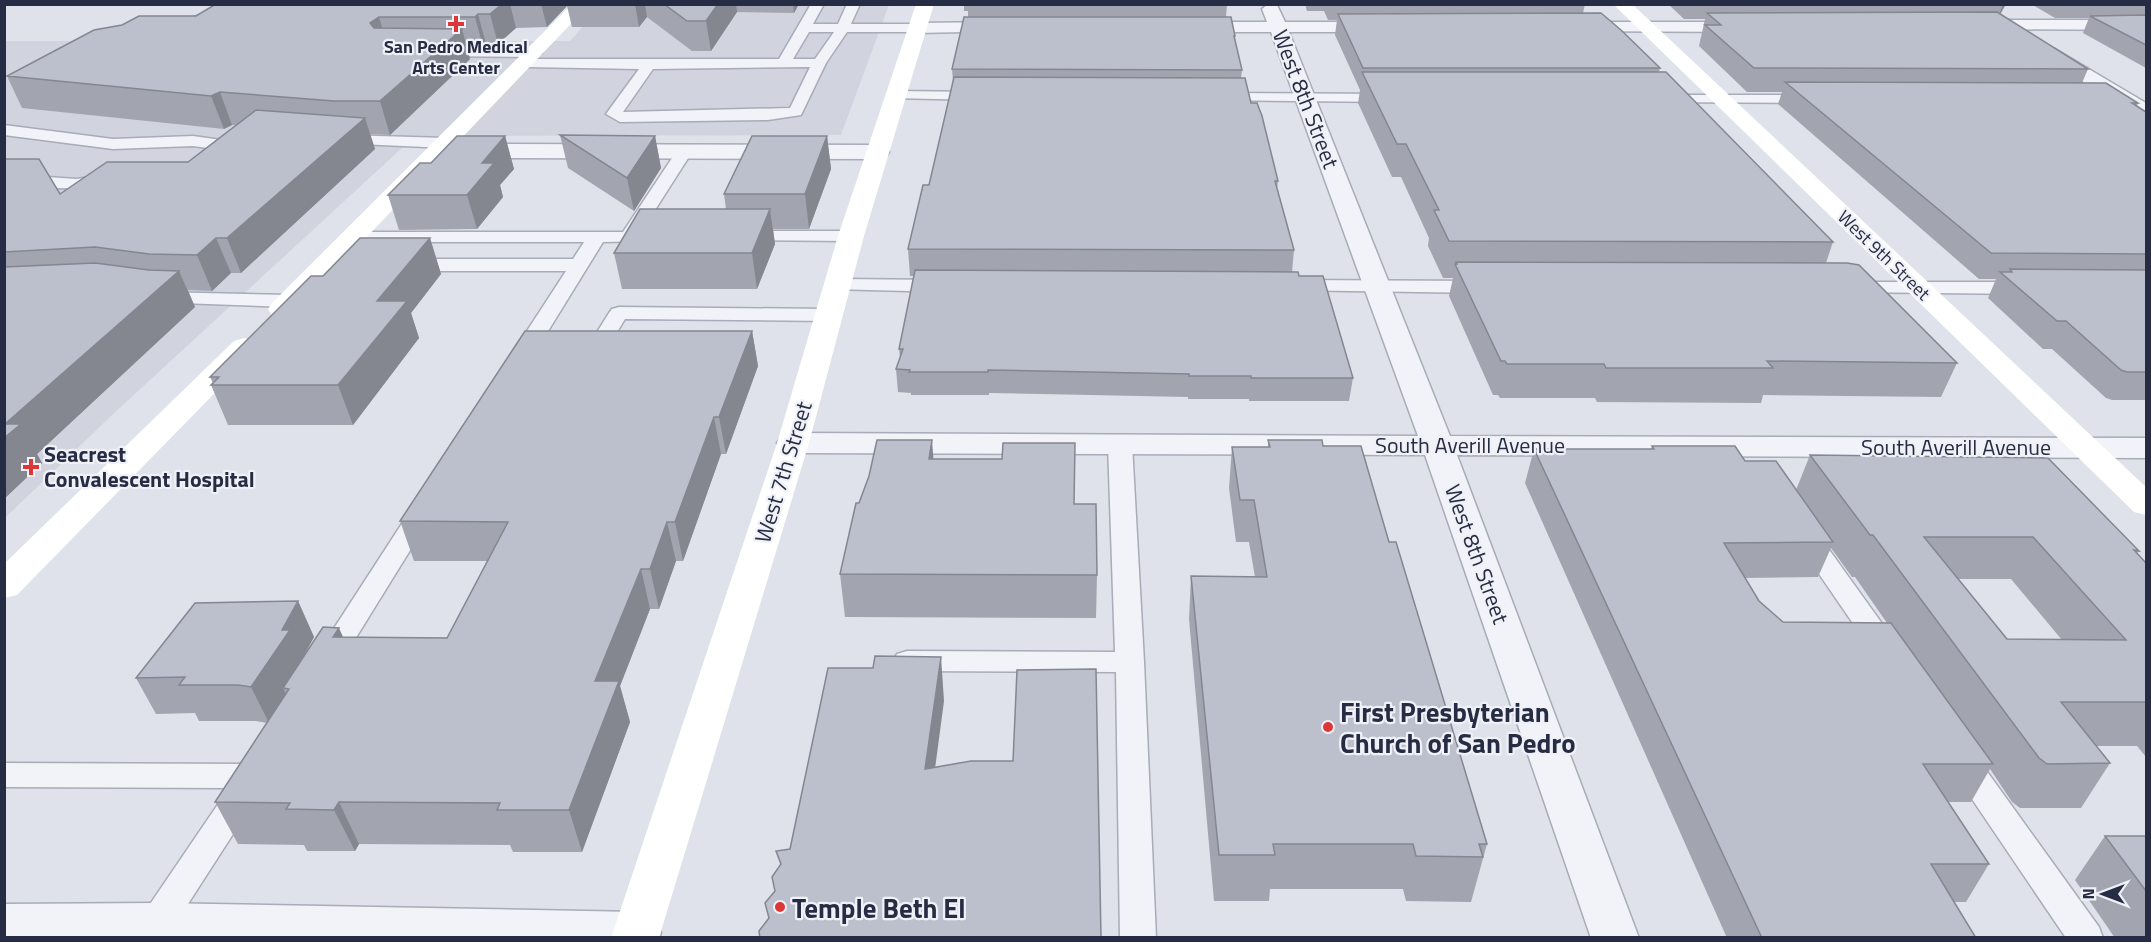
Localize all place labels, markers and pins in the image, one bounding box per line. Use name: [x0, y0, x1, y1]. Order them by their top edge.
marker: San Pedro Medical Arts Center: [447, 15, 465, 33]
place label: San Pedro Medical Arts Center: [384, 33, 528, 81]
place label: Seacrest Convalescent Hospital: [44, 437, 255, 496]
marker: Seacrest Convalescent Hospital: [22, 458, 40, 476]
place label: First Presbyterian Church of San Pedro: [1340, 691, 1576, 763]
marker: First Presbyterian Church of San Pedro: [1321, 720, 1335, 734]
place label: Temple Beth El: [792, 887, 966, 928]
marker: Temple Beth El: [773, 900, 787, 914]

